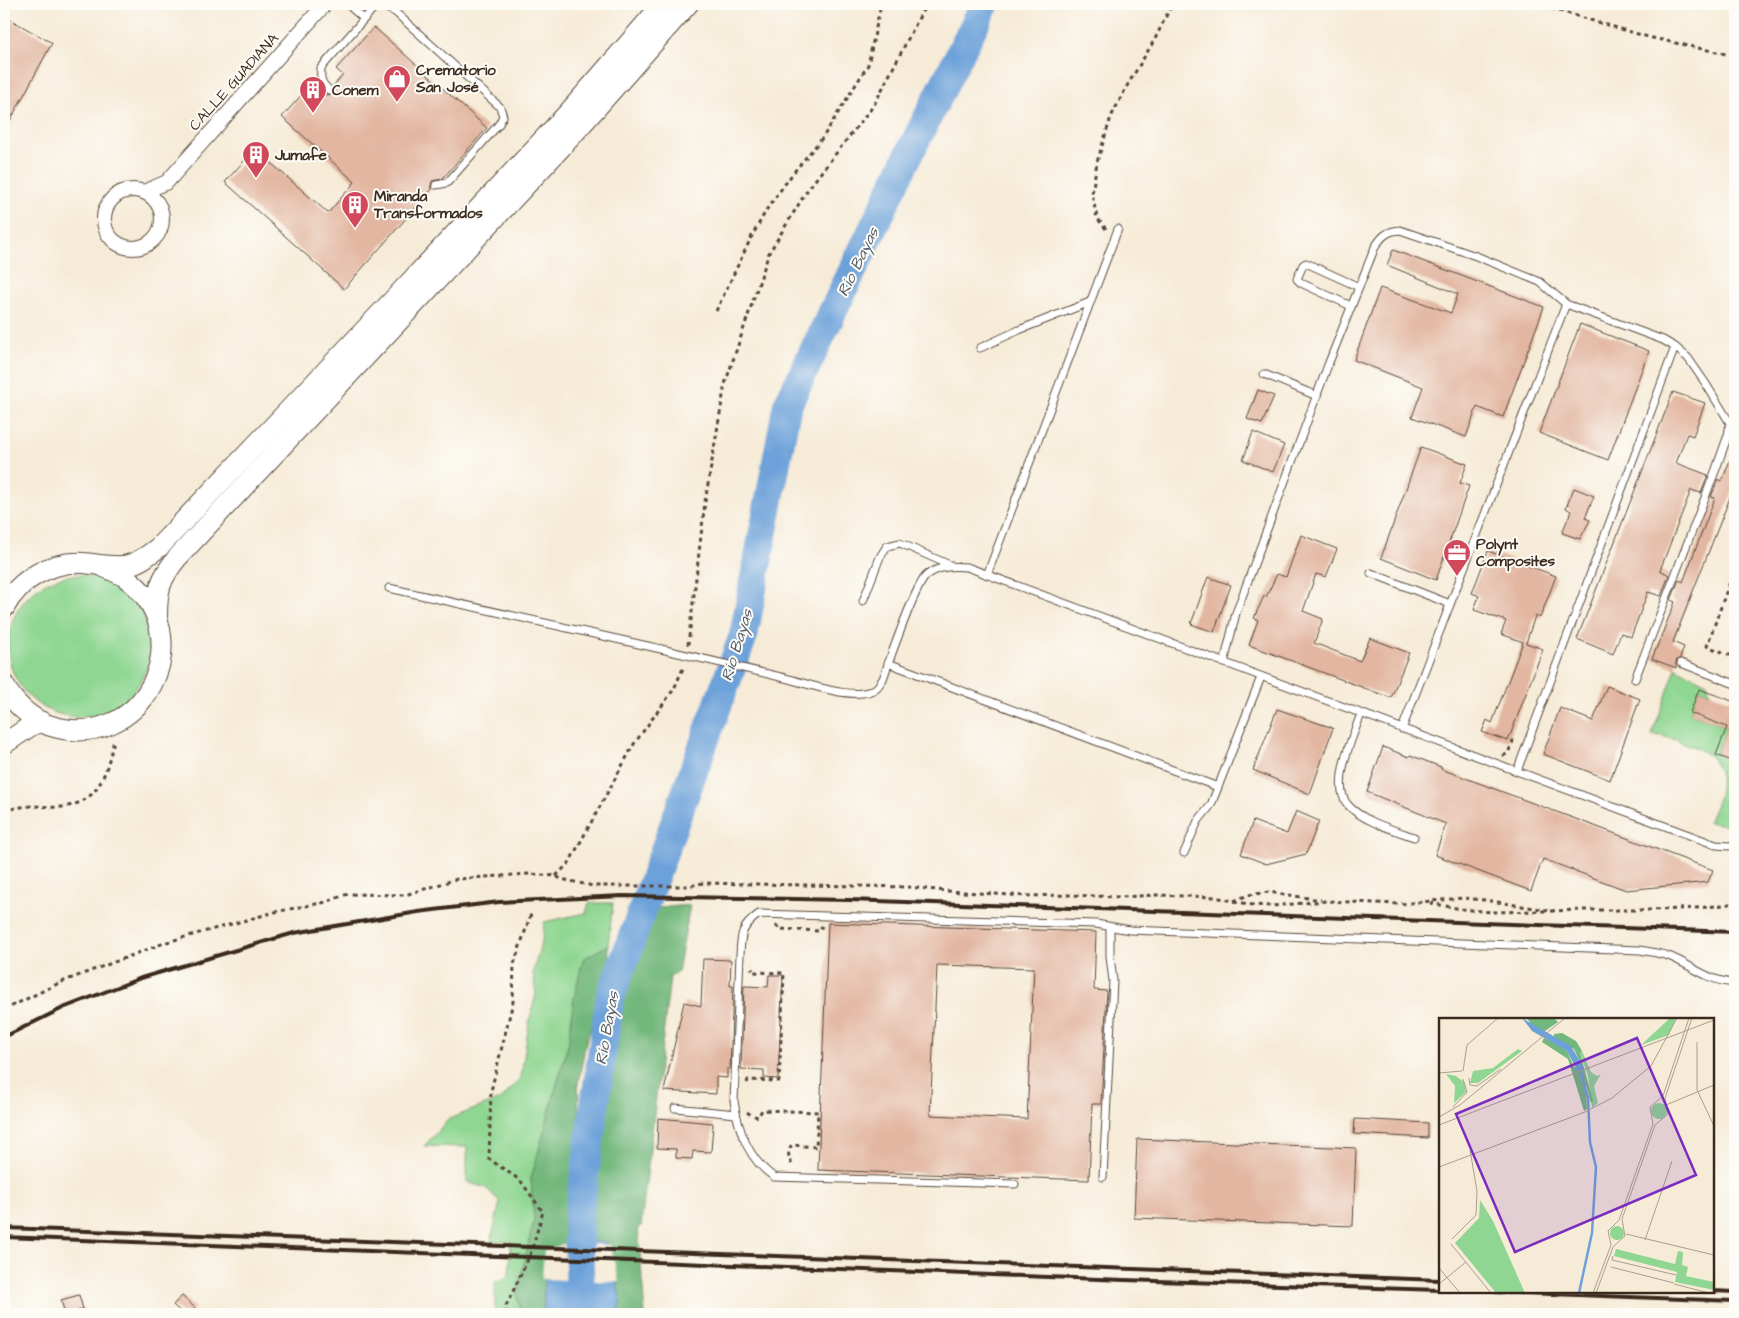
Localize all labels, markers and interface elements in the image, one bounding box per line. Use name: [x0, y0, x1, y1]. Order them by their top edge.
street label: CALLE GUADIANA: [184, 28, 284, 135]
place label: Crematorio San José: [415, 60, 496, 98]
shop icon: Crematorio San José: [382, 64, 412, 103]
building icon: Conem: [298, 75, 328, 114]
place label: Conem: [332, 80, 379, 101]
building icon: Jumafe: [241, 140, 271, 179]
place label: Jumafe: [274, 145, 327, 166]
place label: Miranda Transformados: [373, 186, 483, 224]
building icon: Miranda Transformados: [340, 190, 370, 229]
water label: Río Bayas: [832, 223, 885, 300]
place label: Polynt Composites: [1476, 534, 1555, 572]
office icon: Polynt Composites: [1442, 538, 1472, 577]
water label: Río Bayas: [716, 606, 760, 684]
water label: Río Bayas: [590, 989, 625, 1066]
inset map: [1439, 1018, 1714, 1293]

